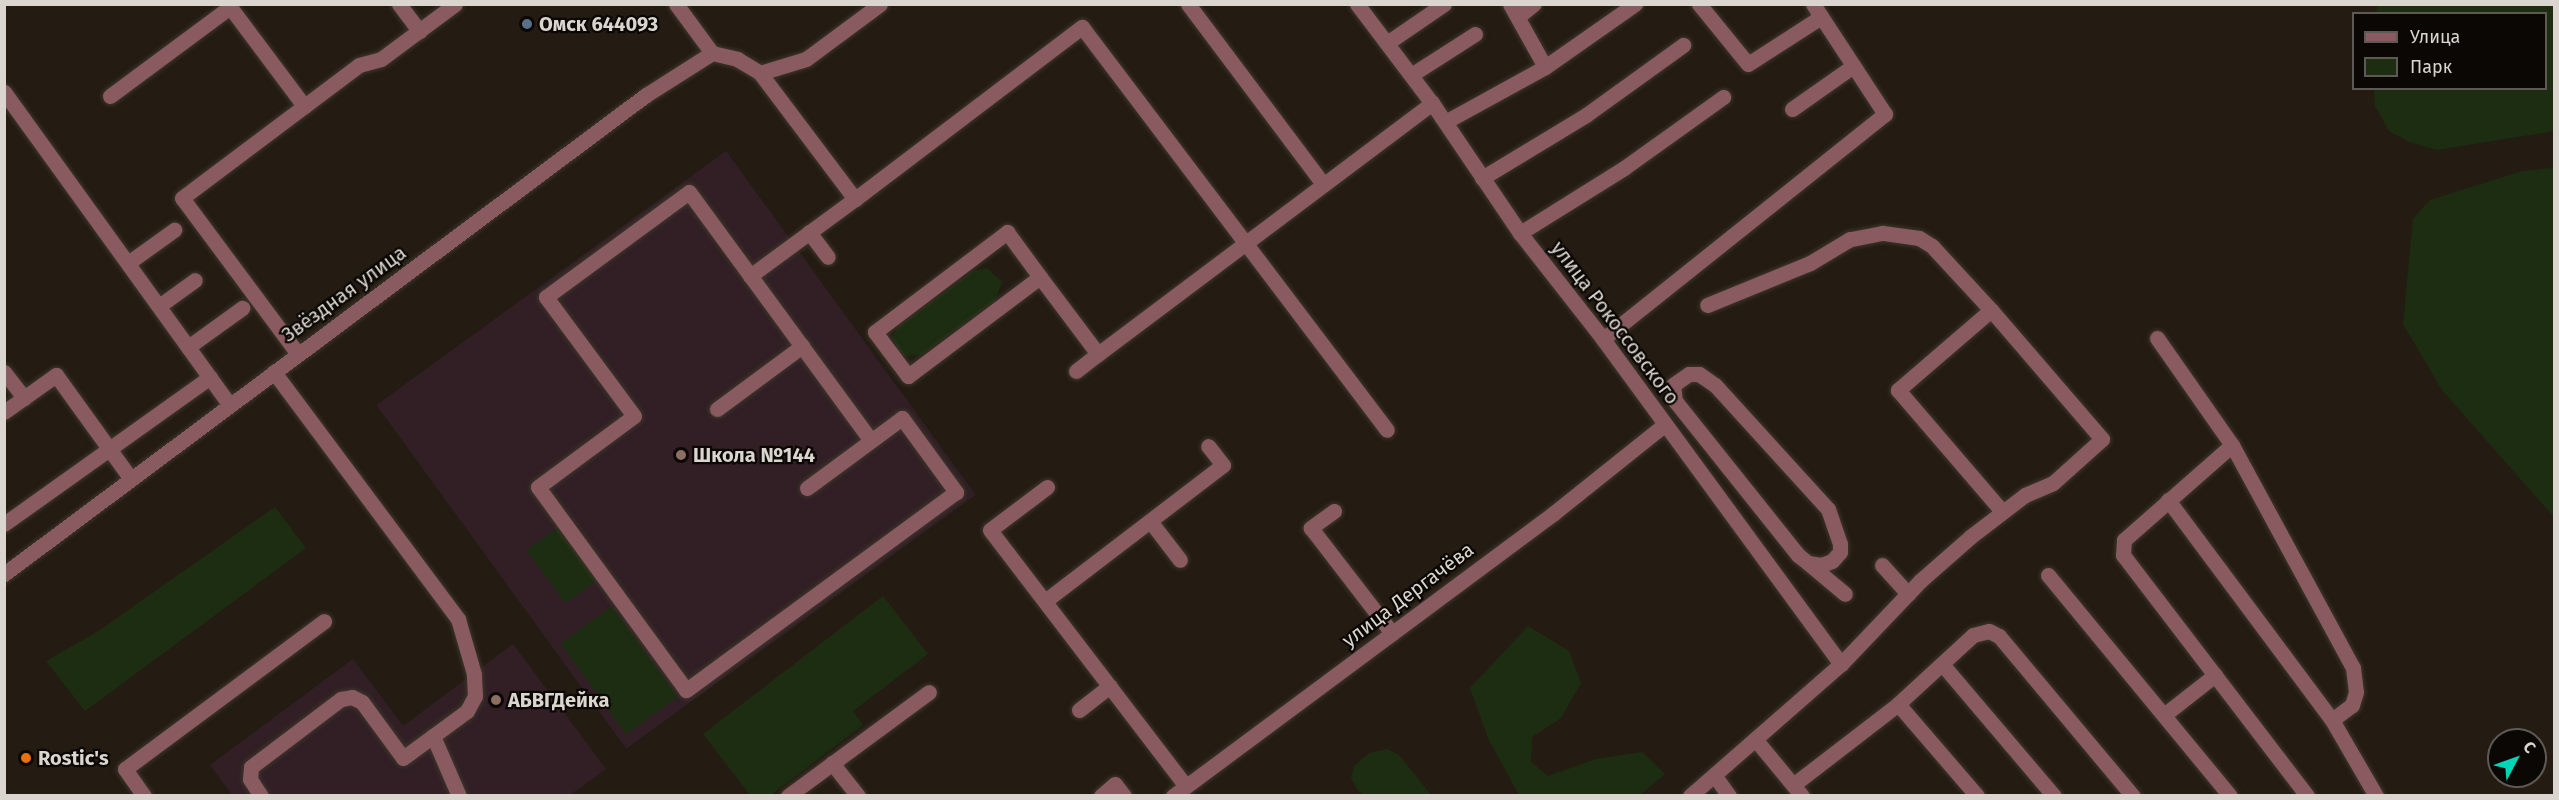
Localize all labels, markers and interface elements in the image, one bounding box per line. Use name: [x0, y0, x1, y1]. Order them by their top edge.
place label: Омск 644093: [539, 12, 658, 36]
legend: [2352, 12, 2547, 90]
marker: Омск 644093: [520, 17, 534, 31]
text: Улица: [2410, 26, 2460, 48]
text: Парк: [2410, 56, 2452, 78]
street label: улица Рокоссовского: [1546, 237, 1684, 409]
street label: Звёздная улица: [277, 241, 411, 347]
place label: Школа №144: [693, 443, 815, 467]
marker: Школа №144: [674, 448, 688, 462]
street label: улица Дергачёва: [1337, 538, 1479, 652]
place label: АБВГДейка: [508, 688, 609, 712]
marker: АБВГДейка: [489, 693, 503, 707]
north arrow: [2487, 728, 2547, 788]
text: С: [2519, 737, 2540, 757]
place label: Rostic's: [38, 746, 109, 770]
marker: Rostic's: [19, 751, 33, 765]

